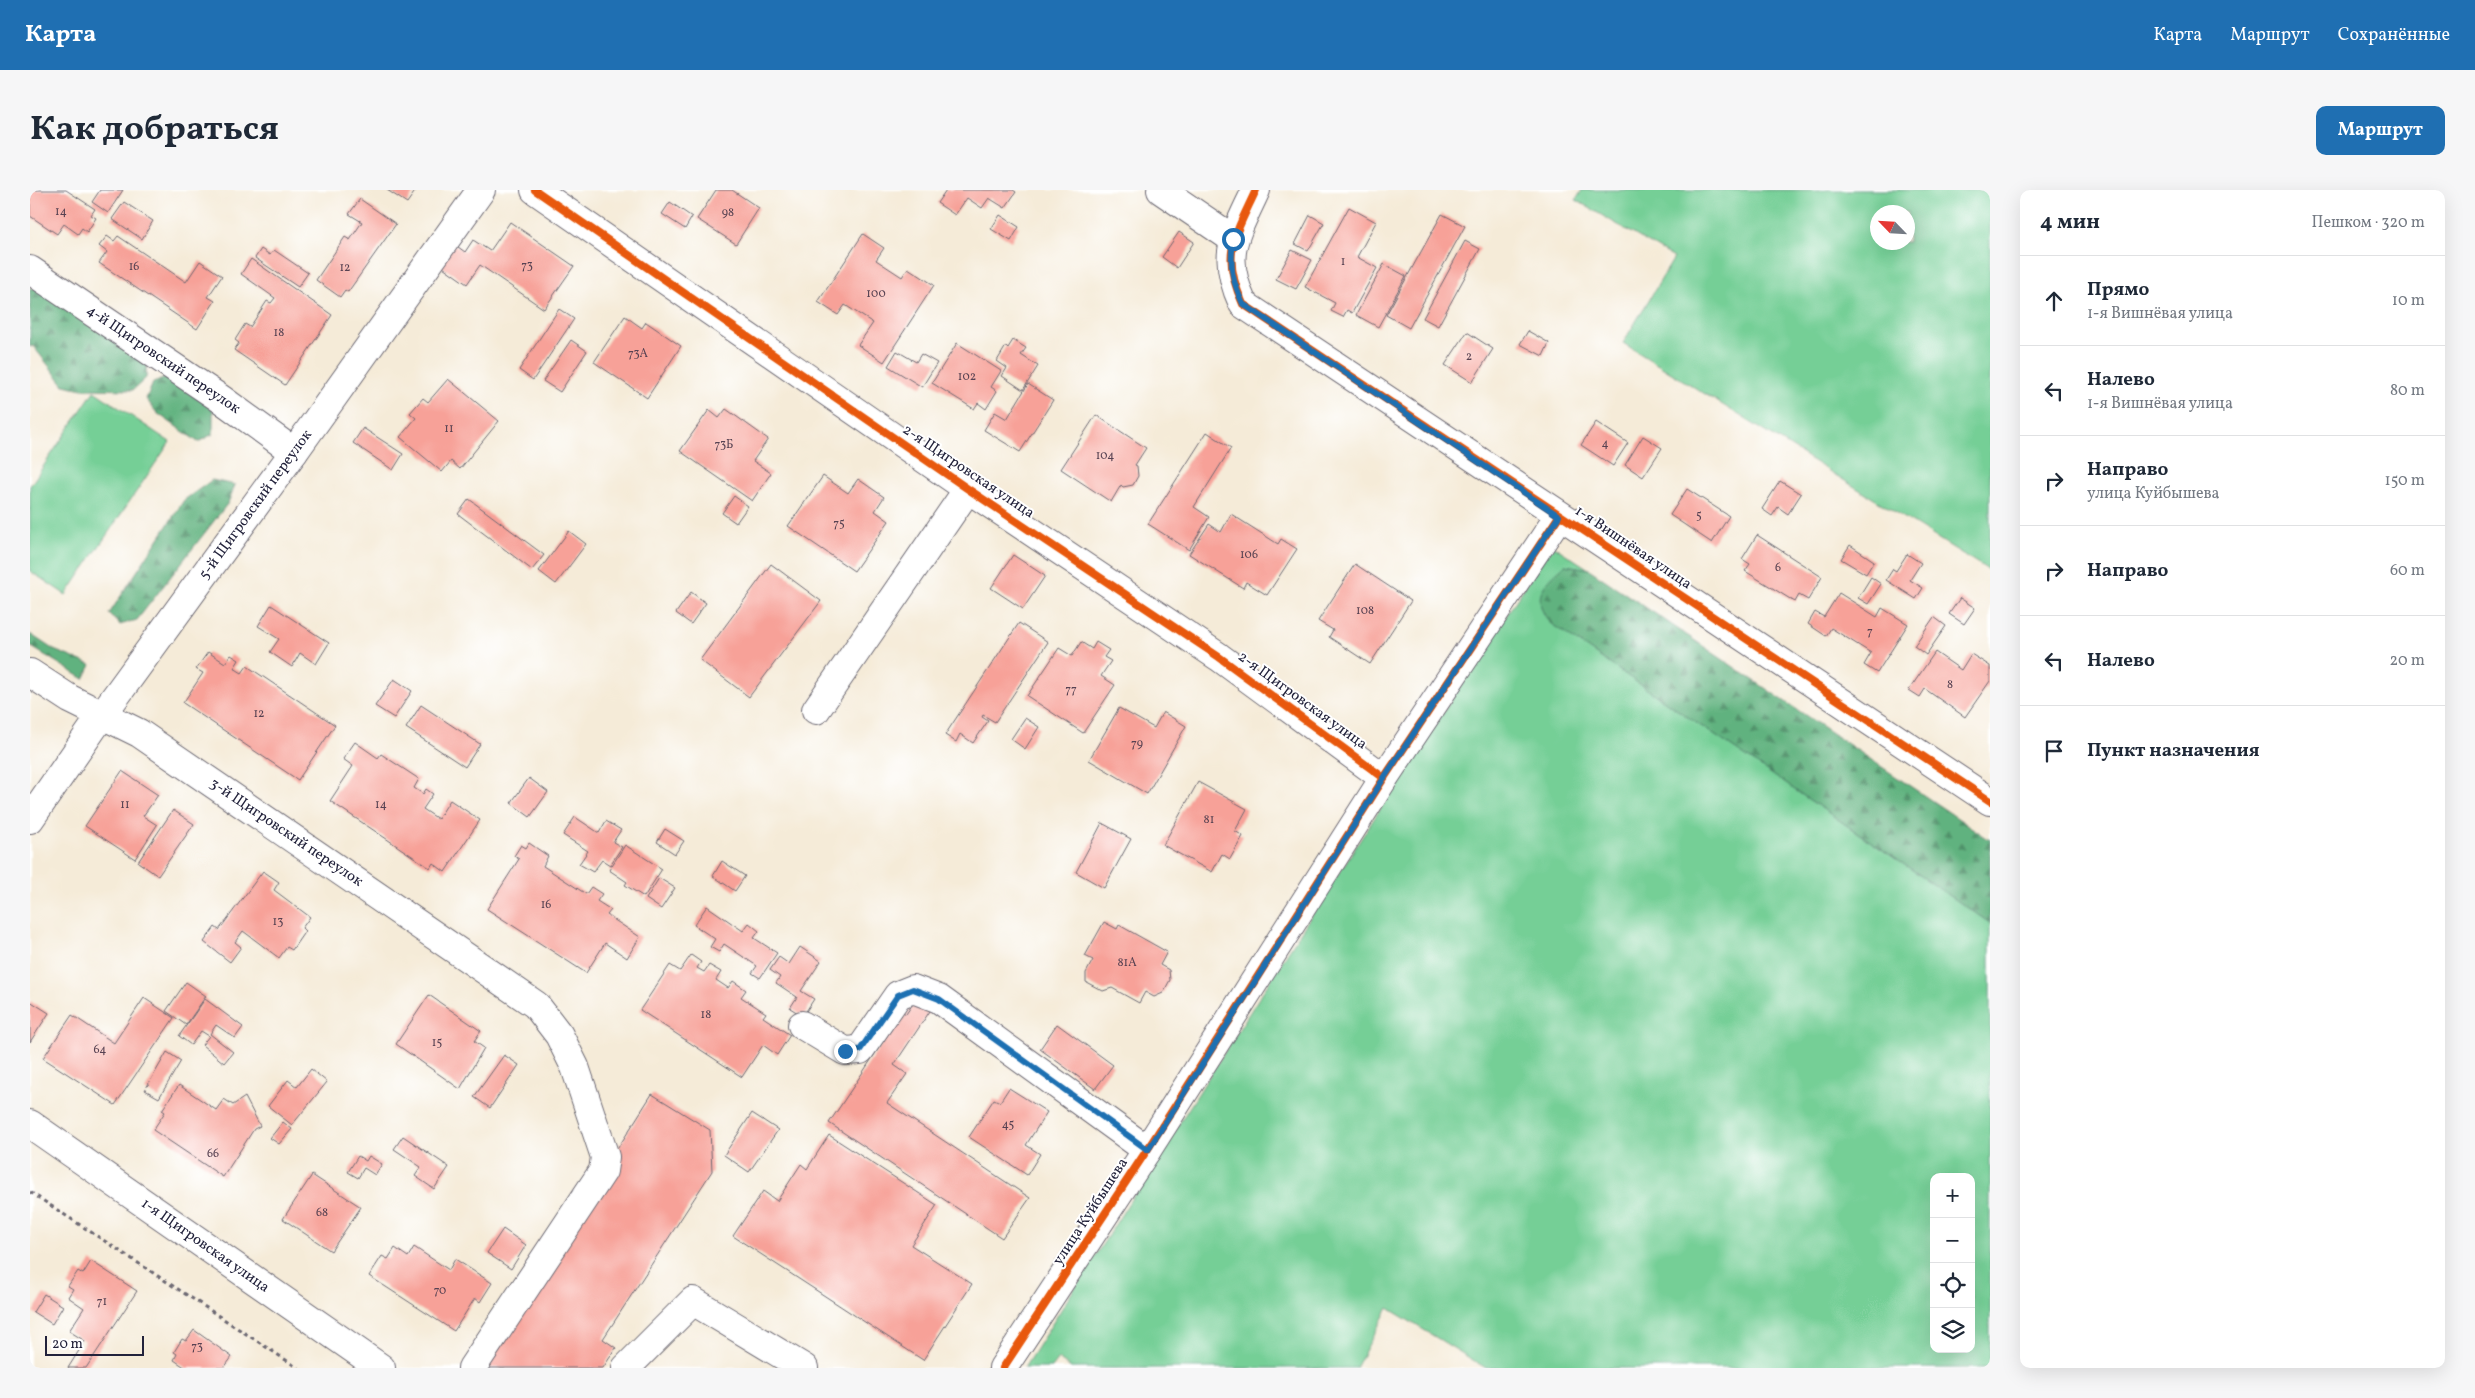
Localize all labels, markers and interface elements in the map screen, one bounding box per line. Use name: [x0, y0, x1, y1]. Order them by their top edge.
text: Карта: [25, 18, 96, 52]
text: Карта: [2153, 23, 2202, 48]
text: Маршрут: [2230, 23, 2310, 48]
text: Сохранённые: [2338, 23, 2450, 48]
text: Как добраться: [30, 106, 279, 154]
button: Маршрут: [2316, 106, 2445, 155]
house number: 14: [55, 204, 67, 220]
house number: 98: [722, 205, 734, 221]
north arrow: [1870, 205, 1915, 250]
text: 4 мин: [2040, 208, 2100, 237]
text: Пешком · 320 m: [2312, 212, 2425, 234]
route start: [1222, 228, 1245, 251]
house number: 1: [1341, 254, 1345, 270]
house number: 73: [521, 258, 533, 274]
house number: 16: [129, 259, 139, 275]
house number: 12: [339, 260, 351, 276]
text: Прямо: [2087, 277, 2149, 303]
house number: 100: [866, 286, 886, 302]
icon: ahead: [2040, 287, 2068, 315]
text: 10 m: [2392, 290, 2425, 312]
street label: 4-й Щигровский переулок: [82, 300, 244, 420]
text: 1-я Вишнёвая улица: [2087, 303, 2233, 325]
house number: 18: [274, 325, 284, 341]
house number: 73А: [628, 346, 649, 362]
house number: 2: [1466, 349, 1472, 365]
text: Налево: [2087, 367, 2155, 393]
house number: 102: [958, 369, 976, 385]
icon: left: [2040, 377, 2068, 405]
text: 80 m: [2390, 380, 2425, 402]
text: 1-я Вишнёвая улица: [2087, 393, 2233, 415]
street label: 2-я Щигровская улица: [898, 420, 1038, 524]
house number: 11: [444, 421, 454, 437]
street label: 5-й Щигровский переулок: [194, 426, 318, 584]
house number: 4: [1601, 436, 1609, 452]
house number: 73Б: [714, 437, 734, 453]
house number: 104: [1096, 448, 1114, 464]
text: Направо: [2087, 457, 2169, 483]
icon: right: [2040, 467, 2068, 495]
text: 150 m: [2384, 470, 2425, 492]
text: улица Куйбышева: [2087, 483, 2220, 505]
street label: 1-я Вишнёвая улица: [1570, 501, 1696, 595]
house number: 5: [1696, 508, 1702, 524]
house number: 75: [833, 516, 845, 532]
house number: 106: [1240, 547, 1258, 563]
icon: right: [2040, 557, 2068, 585]
text: Направо: [2087, 558, 2169, 584]
house number: 6: [1775, 560, 1781, 576]
text: 60 m: [2390, 560, 2425, 582]
house number: 108: [1356, 603, 1374, 619]
house number: 7: [1867, 624, 1873, 640]
street label: 2-я Щигровская улица: [1233, 647, 1371, 755]
icon: left: [2040, 647, 2068, 675]
text: Налево: [2087, 648, 2155, 674]
text: 20 m: [2390, 650, 2425, 672]
house number: 8: [1947, 677, 1953, 693]
house number: 77: [1065, 682, 1077, 698]
house number: 12: [253, 706, 265, 722]
house number: 79: [1131, 736, 1143, 752]
icon: arrive: [2040, 737, 2068, 765]
text: Пункт назначения: [2087, 738, 2260, 764]
street label: 3-й Щигровский переулок: [205, 774, 367, 892]
house number: 11: [120, 797, 130, 813]
house number: 14: [375, 797, 387, 813]
house number: 81: [1204, 812, 1214, 828]
house number: 16: [541, 897, 551, 913]
house number: 13: [273, 914, 283, 930]
house number: 81А: [1117, 955, 1137, 971]
house number: 18: [701, 1007, 711, 1023]
house number: 15: [432, 1035, 442, 1051]
route end: [834, 1040, 857, 1063]
house number: 64: [94, 1042, 106, 1058]
house number: 45: [1002, 1117, 1015, 1133]
house number: 66: [207, 1146, 219, 1162]
street label: улица Куйбышева: [1048, 1154, 1134, 1270]
map controls: [1930, 1173, 1975, 1353]
button: +: [1930, 1173, 1975, 1218]
street label: 1-я Щигровская улица: [137, 1194, 273, 1298]
house number: 68: [316, 1205, 328, 1221]
button: −: [1930, 1218, 1975, 1263]
button: locate: [1930, 1263, 1975, 1308]
house number: 70: [434, 1283, 446, 1299]
house number: 71: [97, 1294, 107, 1310]
button: layers: [1930, 1308, 1975, 1353]
scale bar: [45, 1333, 144, 1356]
text: 20 m: [52, 1335, 83, 1354]
house number: 73: [191, 1339, 203, 1355]

